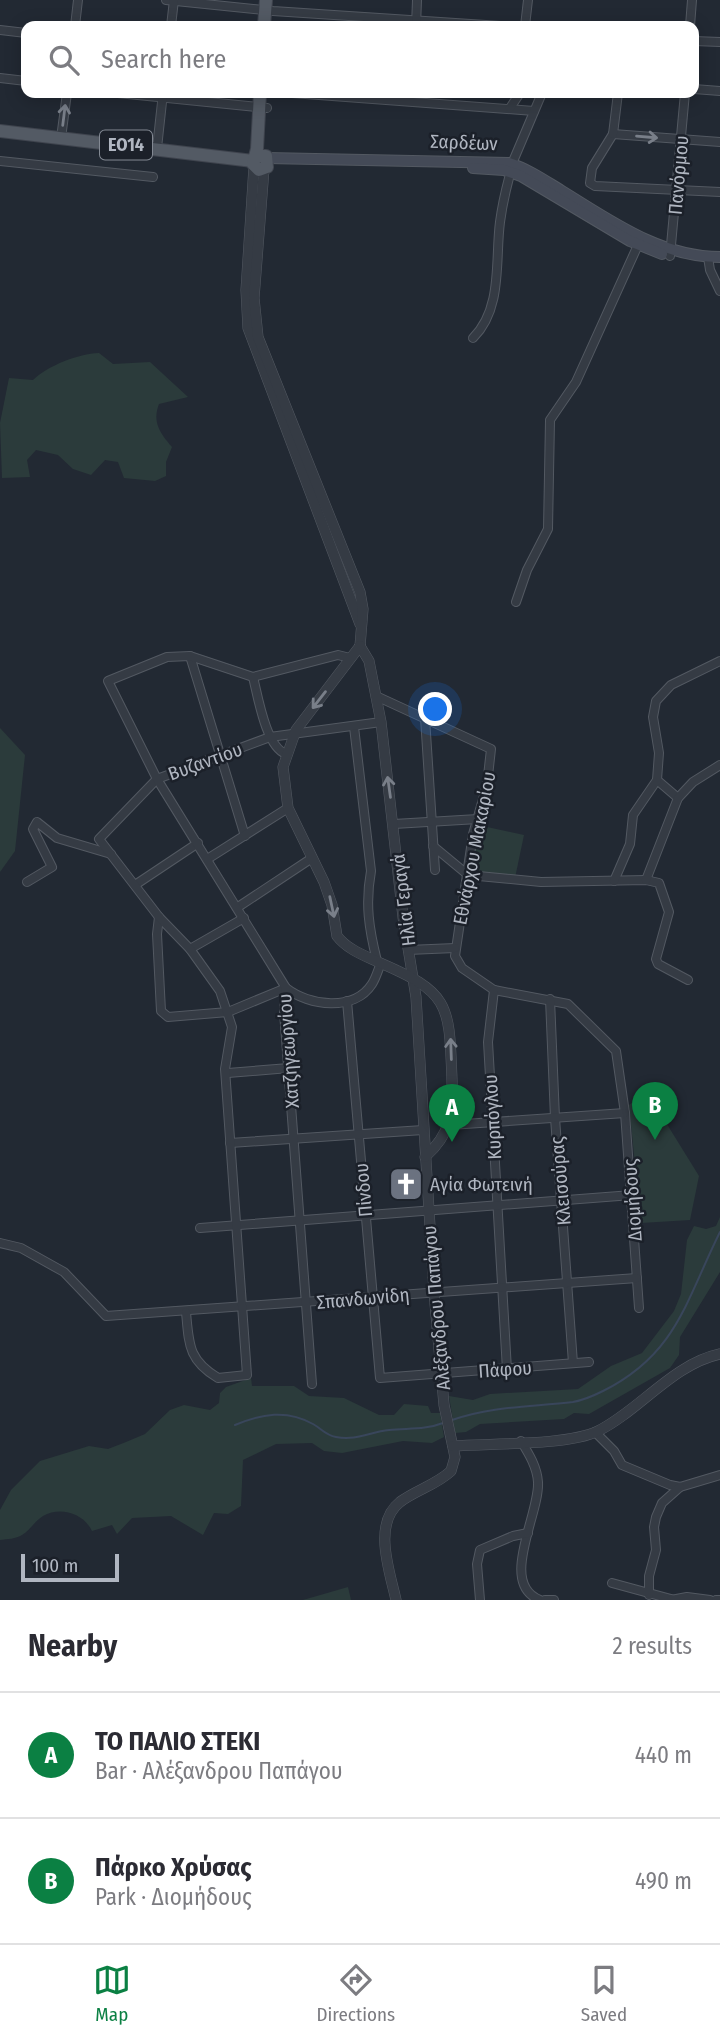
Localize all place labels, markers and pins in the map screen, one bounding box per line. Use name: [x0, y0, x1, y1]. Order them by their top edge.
pin: B: [632, 1082, 678, 1140]
pin: A: [429, 1084, 475, 1142]
church icon: Αγία Φωτεινή: [387, 1165, 425, 1203]
place label: Αγία Φωτεινή: [430, 1173, 533, 1196]

